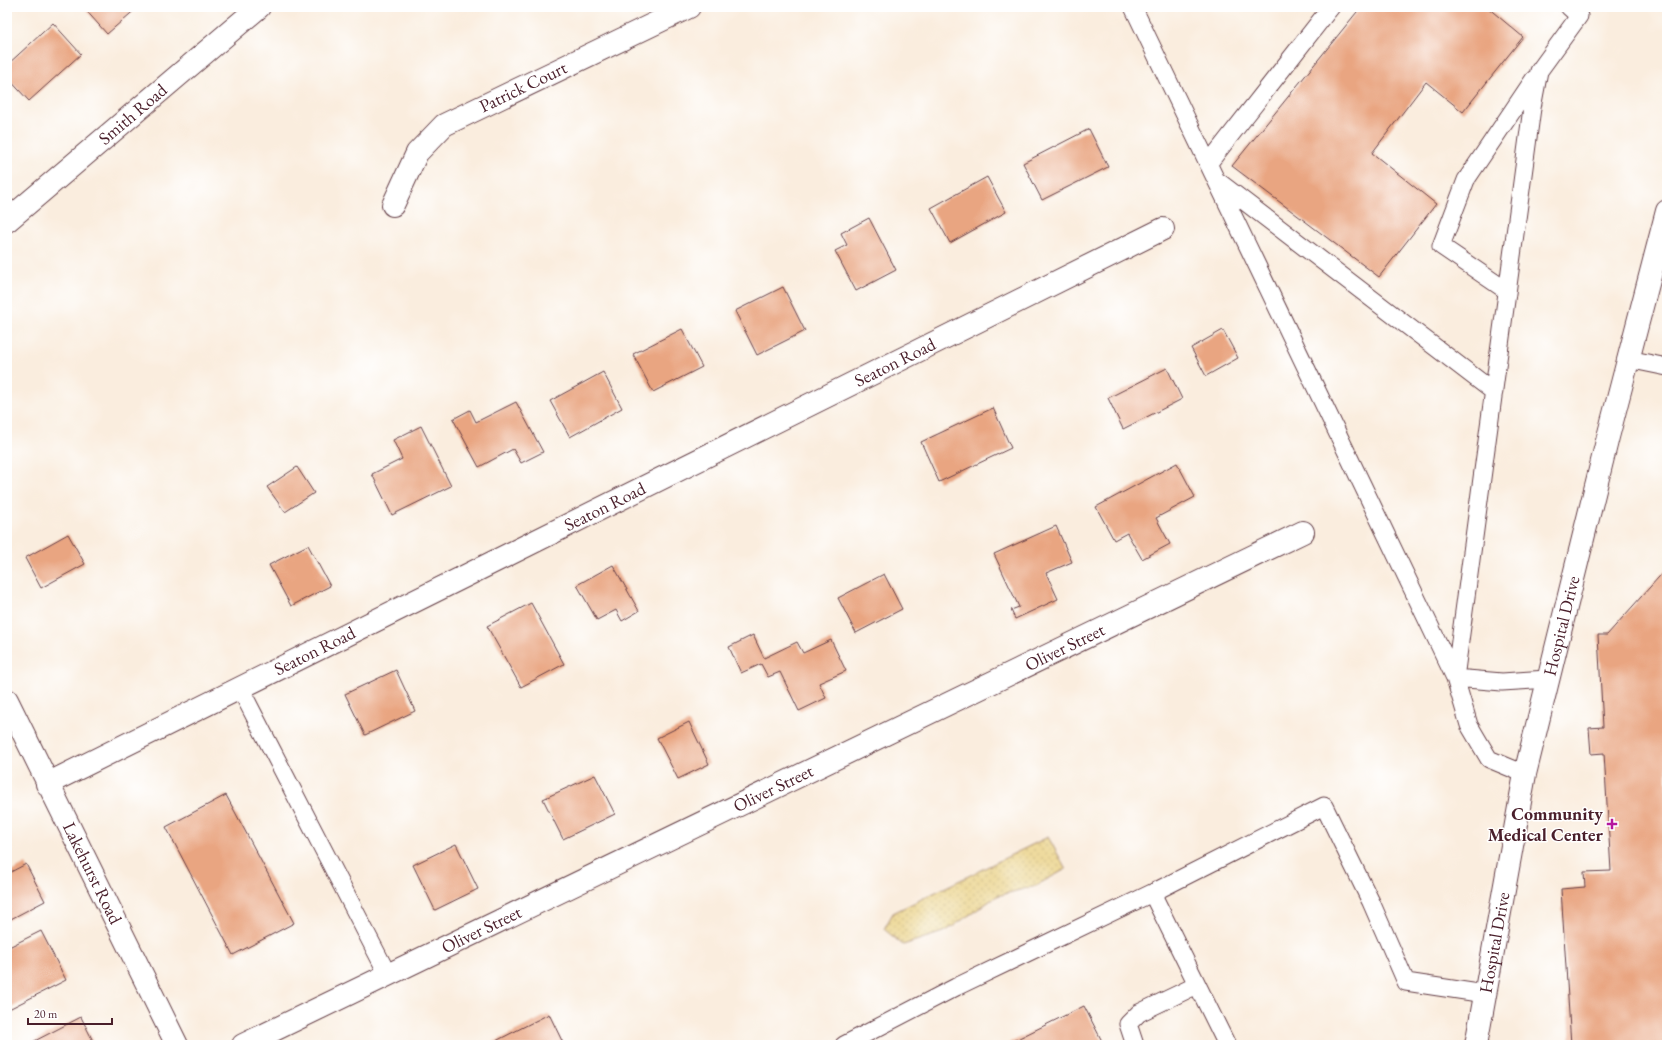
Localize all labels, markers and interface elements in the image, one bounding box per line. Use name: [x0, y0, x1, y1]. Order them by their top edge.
street label: Patrick Court: [475, 55, 571, 117]
street label: Smith Road: [93, 78, 172, 149]
street label: Seaton Road: [850, 332, 940, 392]
street label: Seaton Road: [560, 476, 650, 536]
street label: Hospital Drive: [1538, 573, 1584, 678]
street label: Oliver Street: [1021, 618, 1109, 676]
street label: Seaton Road: [270, 620, 360, 680]
street label: Oliver Street: [729, 759, 817, 817]
place label: Community Medical Center: [1488, 802, 1604, 846]
street label: Lakehurst Road: [58, 818, 128, 928]
marker: Community Medical Center: [1606, 818, 1618, 830]
street label: Hospital Drive: [1474, 890, 1514, 995]
street label: Oliver Street: [438, 900, 525, 958]
scale bar: [28, 1000, 112, 1026]
text: 20 m: [34, 1006, 58, 1022]

